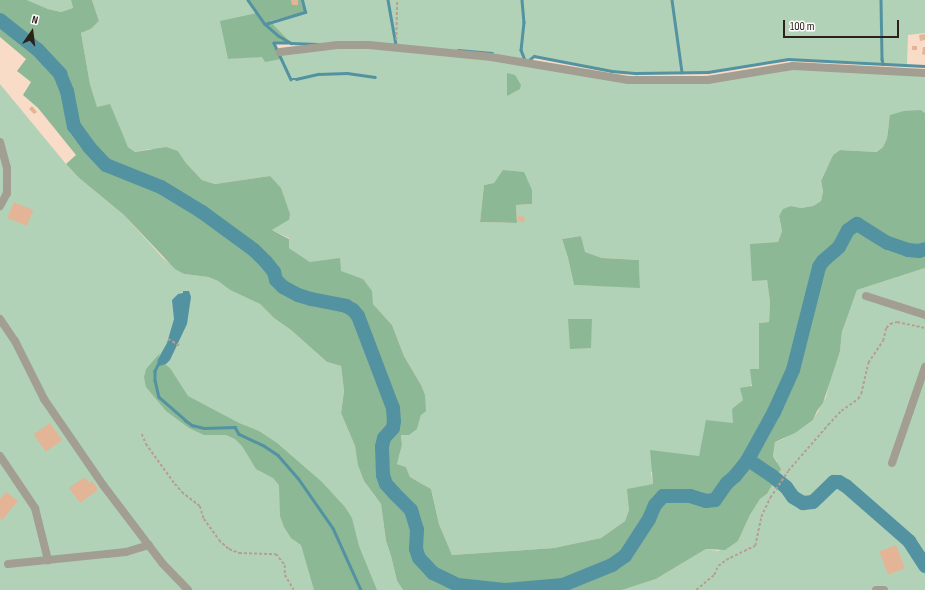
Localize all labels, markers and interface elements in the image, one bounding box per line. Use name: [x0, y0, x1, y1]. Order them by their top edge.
north arrow: [12, 12, 52, 52]
scale bar: [785, 12, 901, 38]
text: N: [31, 13, 39, 27]
text: 100 m: [790, 19, 815, 34]

